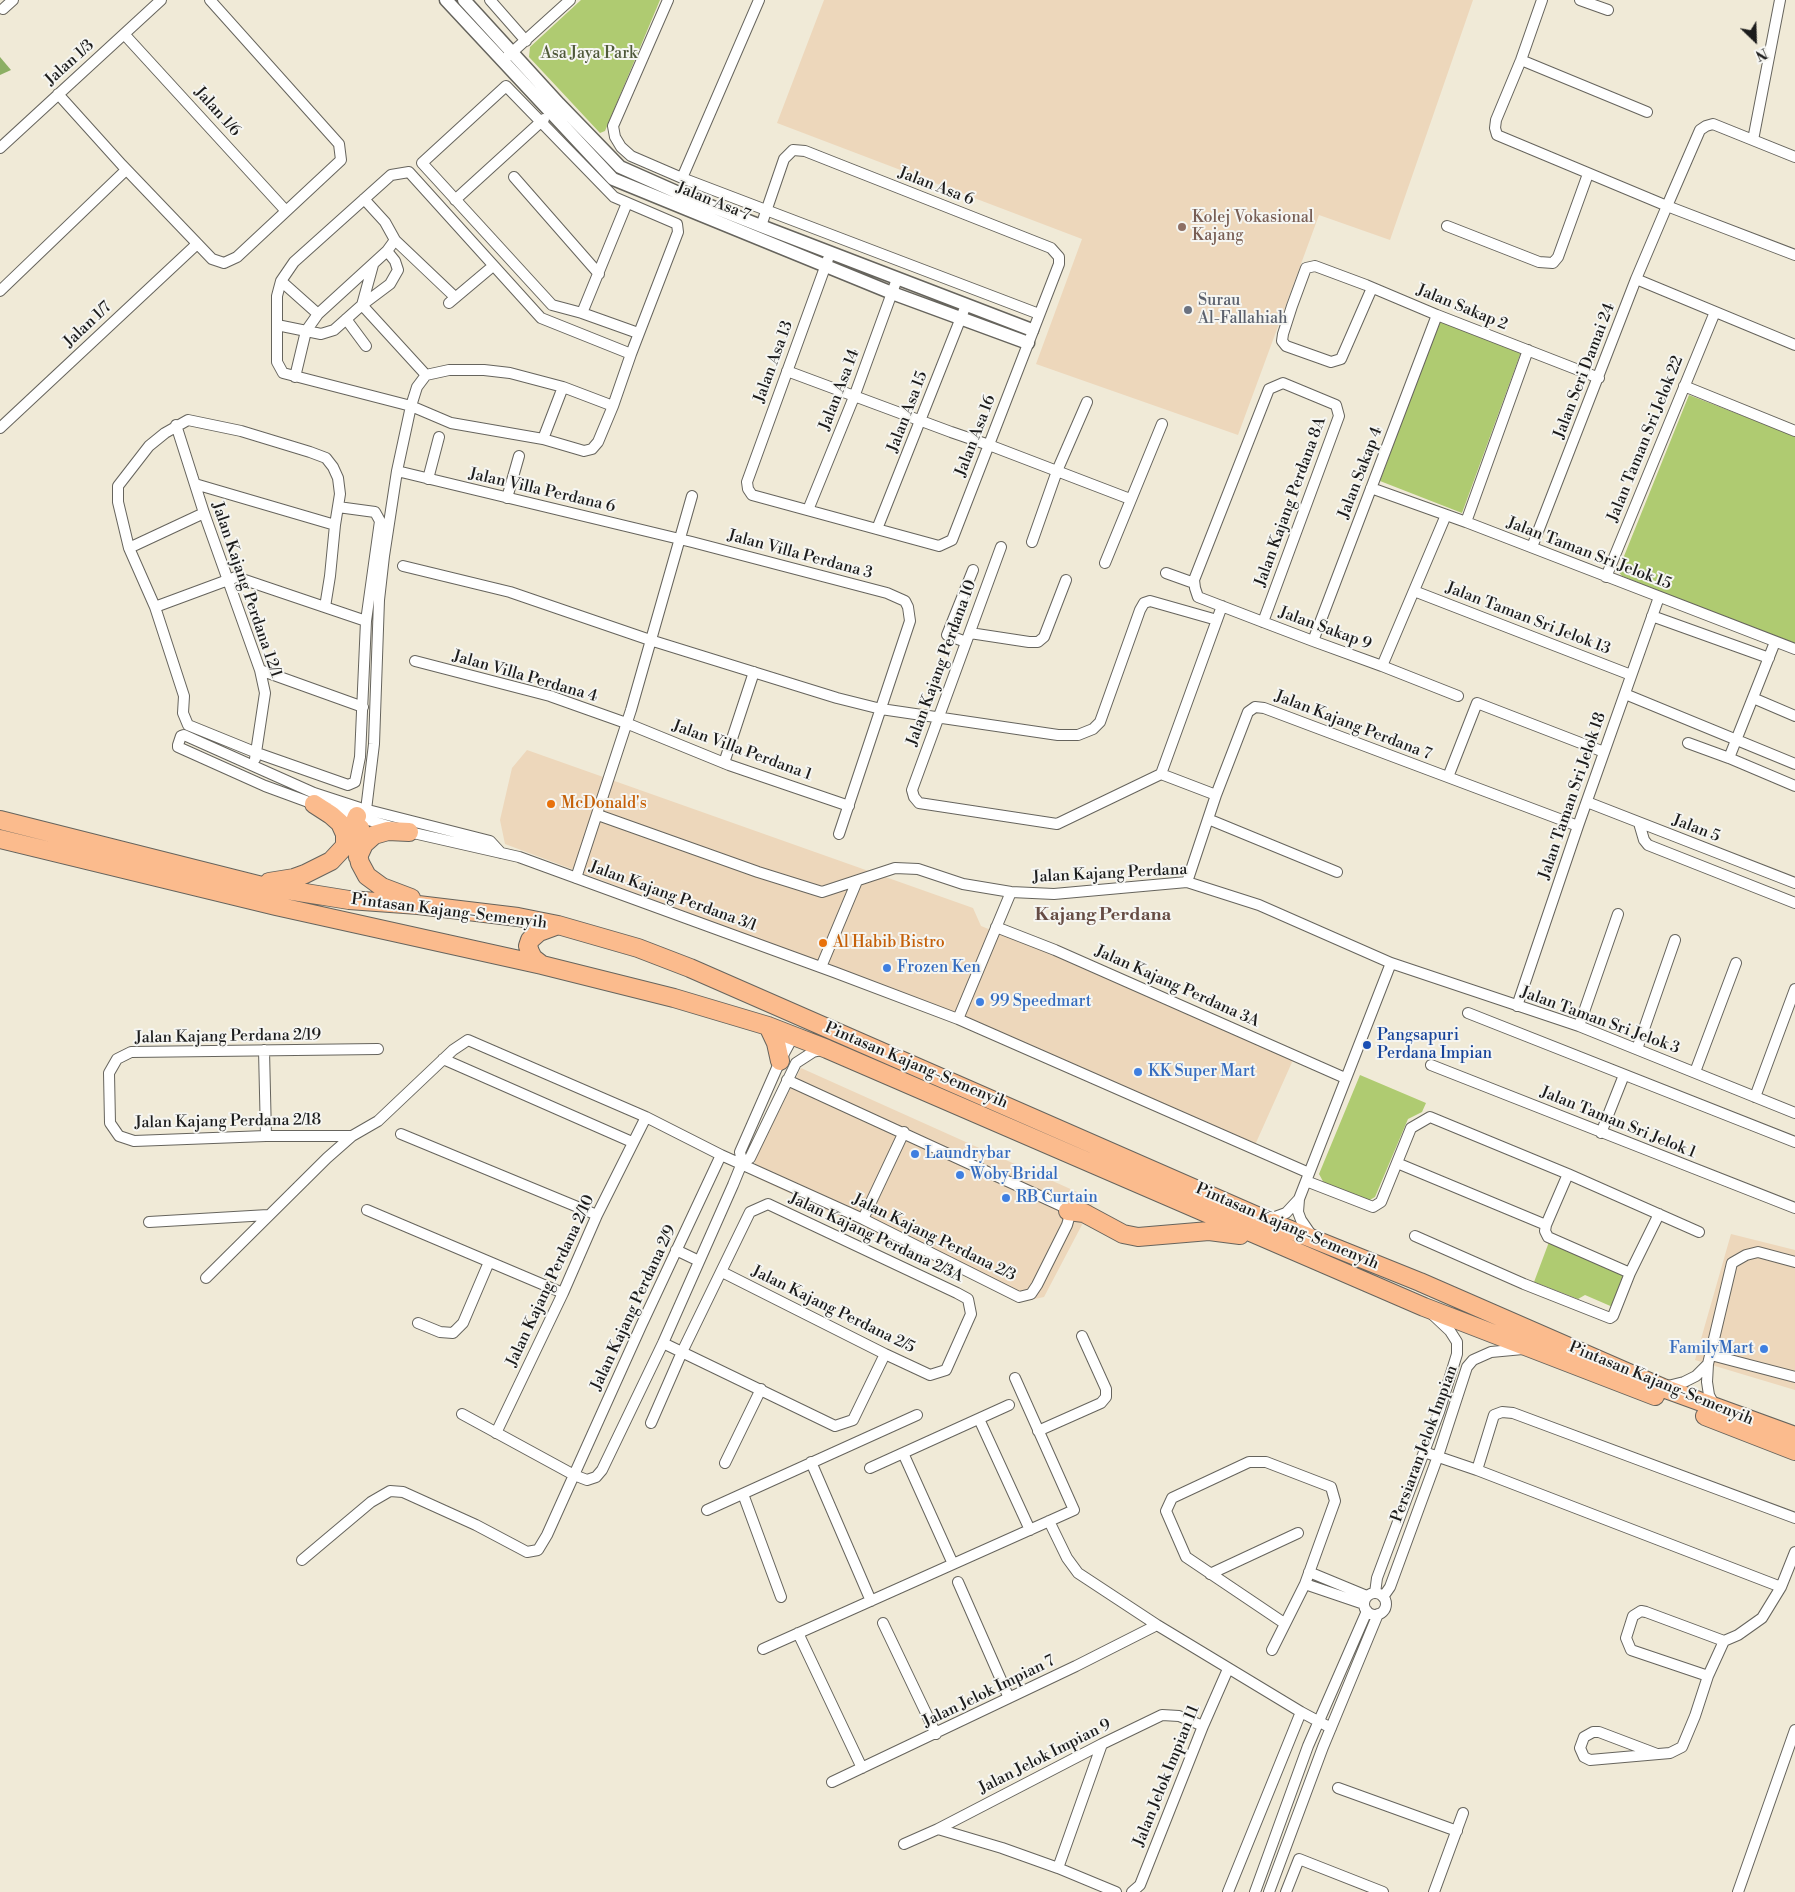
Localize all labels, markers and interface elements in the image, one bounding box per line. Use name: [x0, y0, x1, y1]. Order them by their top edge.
north arrow: [1730, 15, 1780, 65]
street label: Jalan 1/3: [42, 36, 98, 90]
text: N: [1752, 43, 1770, 64]
park label: Asa Jaya Park: [541, 44, 637, 64]
street label: Jalan 1/6: [190, 83, 244, 141]
street label: Jalan Asa 6: [895, 164, 977, 210]
street label: Jalan Asa 7: [673, 178, 753, 226]
place label: Kolej Vokasional Kajang: [1192, 208, 1314, 246]
marker: Kolej Vokasional Kajang: [1176, 221, 1188, 233]
street label: Jalan Sakap 2: [1414, 281, 1510, 335]
place label: Surau Al-Fallahiah: [1198, 291, 1288, 329]
street label: Jalan 1/7: [60, 298, 116, 352]
street label: Jalan Seri Damai 24: [1550, 301, 1620, 441]
marker: Surau Al-Fallahiah: [1182, 304, 1194, 316]
street label: Jalan Asa 13: [750, 318, 798, 406]
street label: Jalan Asa 14: [816, 347, 864, 433]
street label: Jalan Taman Sri Jelok 22: [1604, 353, 1688, 525]
street label: Jalan Asa 15: [884, 369, 932, 455]
street label: Jalan Asa 16: [952, 392, 1000, 480]
street label: Jalan Kajang Perdana 8A: [1251, 415, 1331, 589]
street label: Jalan Sakap 4: [1335, 424, 1387, 522]
street label: Jalan Villa Perdana 6: [467, 465, 617, 517]
street label: Jalan Kajang Perdana 12/1: [207, 500, 285, 680]
street label: Jalan Taman Sri Jelok 15: [1504, 514, 1674, 594]
street label: Jalan Villa Perdana 3: [726, 526, 874, 584]
street label: Jalan Kajang Perdana 10: [903, 577, 981, 749]
street label: Jalan Taman Sri Jelok 13: [1443, 579, 1613, 659]
street label: Jalan Sakap 9: [1276, 603, 1374, 655]
street label: Jalan Villa Perdana 4: [450, 647, 600, 707]
street label: Jalan Kajang Perdana 7: [1272, 687, 1434, 765]
street label: Jalan Taman Sri Jelok 18: [1535, 710, 1611, 882]
street label: Jalan Villa Perdana 1: [670, 717, 814, 785]
place label: McDonald's: [561, 794, 647, 814]
marker: McDonald's: [545, 798, 557, 810]
street label: Jalan 5: [1670, 811, 1722, 847]
street label: Jalan Kajang Perdana 3/1: [587, 858, 759, 936]
street label: Jalan Kajang Perdana: [1032, 860, 1188, 888]
street label: Pintasan Kajang-Semenyih: [350, 890, 548, 934]
district label: Kajang Perdana: [1035, 905, 1171, 927]
place label: Al Habib Bistro: [833, 933, 945, 953]
marker: Al Habib Bistro: [817, 937, 829, 949]
street label: Jalan Kajang Perdana 3A: [1092, 942, 1262, 1032]
place label: Frozen Ken: [897, 958, 981, 978]
marker: Frozen Ken: [881, 962, 893, 974]
street label: Jalan Taman Sri Jelok 3: [1518, 983, 1682, 1059]
place label: 99 Speedmart: [990, 992, 1092, 1012]
marker: 99 Speedmart: [974, 996, 986, 1008]
street label: Pintasan Kajang-Semenyih: [821, 1019, 1011, 1113]
street label: Jalan Kajang Perdana 2/19: [135, 1026, 321, 1048]
place label: Pangsapuri Perdana Impian: [1377, 1026, 1492, 1064]
marker: Pangsapuri Perdana Impian: [1361, 1039, 1373, 1051]
place label: KK Super Mart: [1148, 1062, 1256, 1082]
marker: KK Super Mart: [1132, 1066, 1144, 1078]
street label: Jalan Taman Sri Jelok 1: [1537, 1083, 1699, 1163]
street label: Jalan Kajang Perdana 2/18: [134, 1111, 322, 1133]
place label: Laundrybar: [925, 1144, 1011, 1164]
marker: Laundrybar: [909, 1148, 921, 1160]
place label: Woby Bridal: [970, 1165, 1058, 1185]
marker: Woby Bridal: [954, 1169, 966, 1181]
street label: Pintasan Kajang-Semenyih: [1192, 1180, 1382, 1274]
place label: RB Curtain: [1016, 1188, 1098, 1208]
street label: Jalan Kajang Perdana 2/3A: [786, 1189, 966, 1287]
street label: Jalan Kajang Perdana 2/3: [849, 1190, 1019, 1286]
street label: Jalan Kajang Perdana 2/10: [503, 1192, 599, 1370]
marker: RB Curtain: [1000, 1192, 1012, 1204]
street label: Jalan Kajang Perdana 2/9: [587, 1222, 681, 1394]
street label: Jalan Kajang Perdana 2/5: [748, 1262, 918, 1358]
street label: Pintasan Kajang-Semenyih: [1566, 1338, 1756, 1430]
place label: FamilyMart: [1669, 1339, 1754, 1359]
marker: FamilyMart: [1758, 1343, 1770, 1355]
street label: Persiaran Jelok Impian: [1388, 1363, 1462, 1525]
street label: Jalan Jelok Impian 7: [920, 1652, 1058, 1732]
street label: Jalan Jelok Impian 11: [1130, 1703, 1204, 1849]
street label: Jalan Jelok Impian 9: [976, 1715, 1114, 1799]

